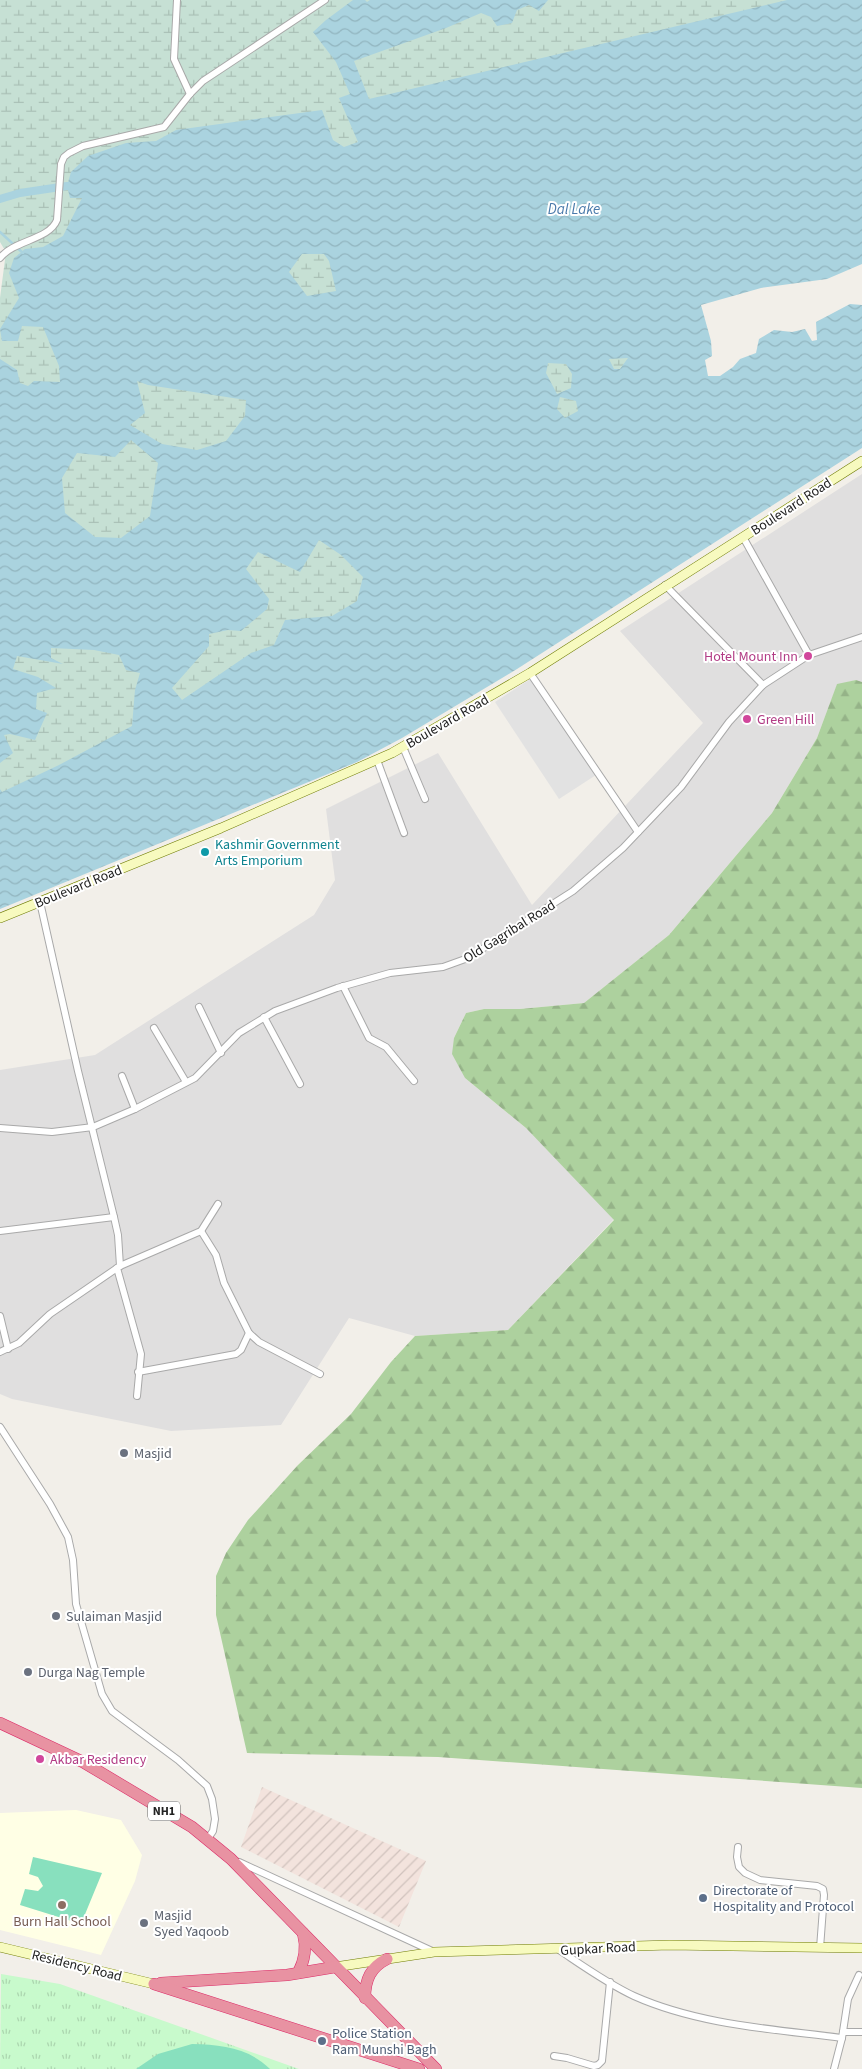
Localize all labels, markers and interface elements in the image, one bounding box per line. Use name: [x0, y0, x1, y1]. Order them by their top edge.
water label: Dal Lake: [548, 199, 600, 220]
street label: Boulevard Road: [747, 473, 836, 540]
place label: Hotel Mount Inn: [704, 647, 798, 667]
marker: Hotel Mount Inn: [802, 650, 814, 662]
street label: Boulevard Road: [402, 690, 493, 754]
place label: Green Hill: [757, 710, 815, 730]
marker: Green Hill: [741, 713, 753, 725]
place label: Kashmir Government Arts Emporium: [215, 835, 340, 871]
marker: Kashmir Government Arts Emporium: [199, 846, 211, 858]
street label: Boulevard Road: [32, 860, 125, 914]
street label: Old Gagribal Road: [459, 895, 560, 968]
place label: Masjid: [134, 1444, 172, 1464]
marker: Masjid: [118, 1447, 130, 1459]
place label: Sulaiman Masjid: [66, 1607, 162, 1627]
marker: Sulaiman Masjid: [50, 1610, 62, 1622]
place label: Durga Nag Temple: [38, 1663, 145, 1683]
marker: Durga Nag Temple: [22, 1666, 34, 1678]
place label: Akbar Residency: [50, 1750, 147, 1770]
marker: Akbar Residency: [34, 1753, 46, 1765]
road number: NH1: [148, 1802, 180, 1820]
place label: Directorate of Hospitality and Protocol: [713, 1881, 854, 1917]
marker: Directorate of Hospitality and Protocol: [697, 1892, 709, 1904]
marker: Burn Hall School: [56, 1899, 68, 1911]
place label: Masjid Syed Yaqoob: [154, 1906, 229, 1942]
place label: Burn Hall School: [13, 1912, 111, 1932]
marker: Masjid Syed Yaqoob: [138, 1917, 150, 1929]
street label: Gupkar Road: [560, 1937, 636, 1961]
street label: Residency Road: [30, 1945, 124, 1987]
place label: Police Station Ram Munshi Bagh: [332, 2024, 437, 2060]
marker: Police Station Ram Munshi Bagh: [316, 2035, 328, 2047]

